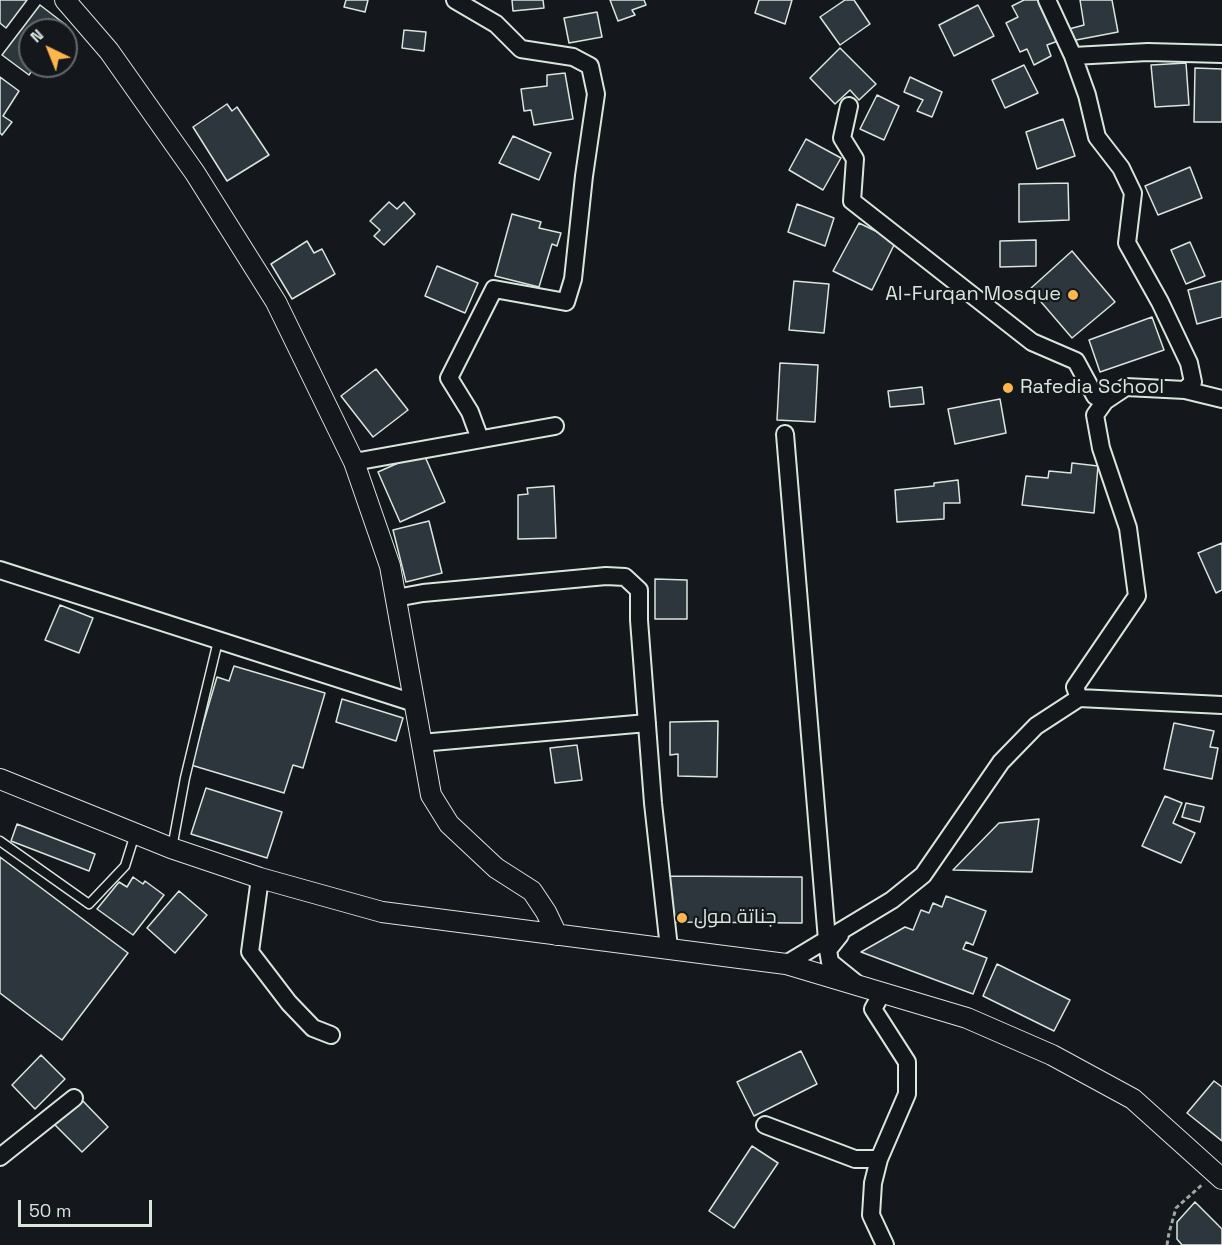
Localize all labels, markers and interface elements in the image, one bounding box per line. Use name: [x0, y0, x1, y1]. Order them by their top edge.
north arrow: [18, 18, 78, 78]
text: N: [26, 25, 48, 47]
place label: Al-Furqan Mosque: [885, 283, 1061, 307]
marker: Al-Furqan Mosque: [1066, 288, 1080, 302]
place label: Rafedia School: [1020, 376, 1164, 400]
marker: Rafedia School: [1001, 381, 1015, 395]
place label: جناتة مول: [694, 906, 777, 930]
marker: جناتة مول: [675, 911, 689, 925]
scale bar: [21, 1188, 154, 1226]
text: 50 m: [29, 1199, 71, 1222]

